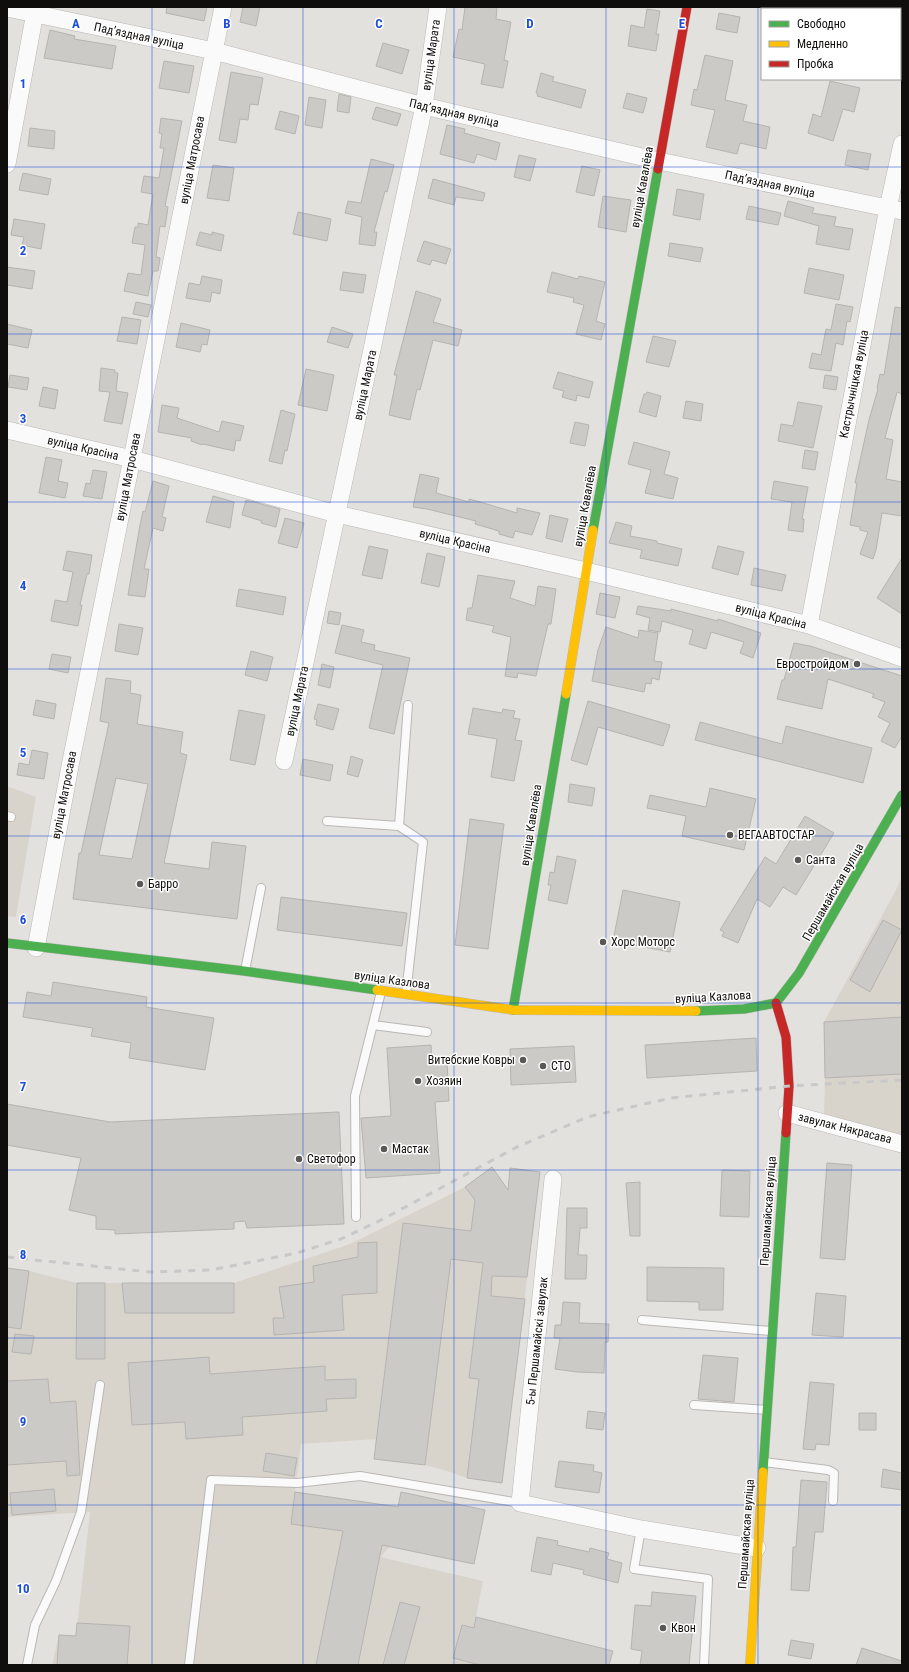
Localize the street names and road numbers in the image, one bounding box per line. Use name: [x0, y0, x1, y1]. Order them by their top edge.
street label: вуліца Марата: [419, 18, 443, 91]
street label: Падʼяздная вуліца: [93, 20, 185, 52]
street label: Падʼяздная вуліца: [408, 96, 500, 130]
street label: вуліца Матросава: [177, 115, 207, 205]
street label: вуліца Кавалёва: [628, 145, 656, 229]
street label: Падʼяздная вуліца: [724, 168, 816, 200]
street label: Кастрычніцкая вуліца: [837, 329, 871, 439]
street label: вуліца Марата: [351, 348, 379, 421]
street label: вуліца Матросава: [113, 432, 143, 522]
street label: вуліца Красіна: [46, 433, 120, 463]
street label: вуліца Кавалёва: [571, 464, 599, 548]
street label: вуліца Красіна: [418, 526, 492, 556]
street label: вуліца Красіна: [734, 600, 808, 632]
street label: вуліца Марата: [283, 664, 311, 737]
street label: вуліца Матросава: [49, 750, 79, 840]
street label: вуліца Кавалёва: [518, 783, 544, 867]
street label: Першамайская вуліца: [799, 841, 867, 943]
street label: вуліца Казлова: [353, 968, 431, 992]
street label: вуліца Казлова: [675, 988, 752, 1006]
street label: завулак Някрасава: [797, 1110, 893, 1146]
street label: Першамайская вуліца: [757, 1155, 779, 1266]
street label: 5-ы Першамайскі завулак: [523, 1276, 551, 1406]
street label: Першамайская вуліца: [735, 1478, 757, 1589]

